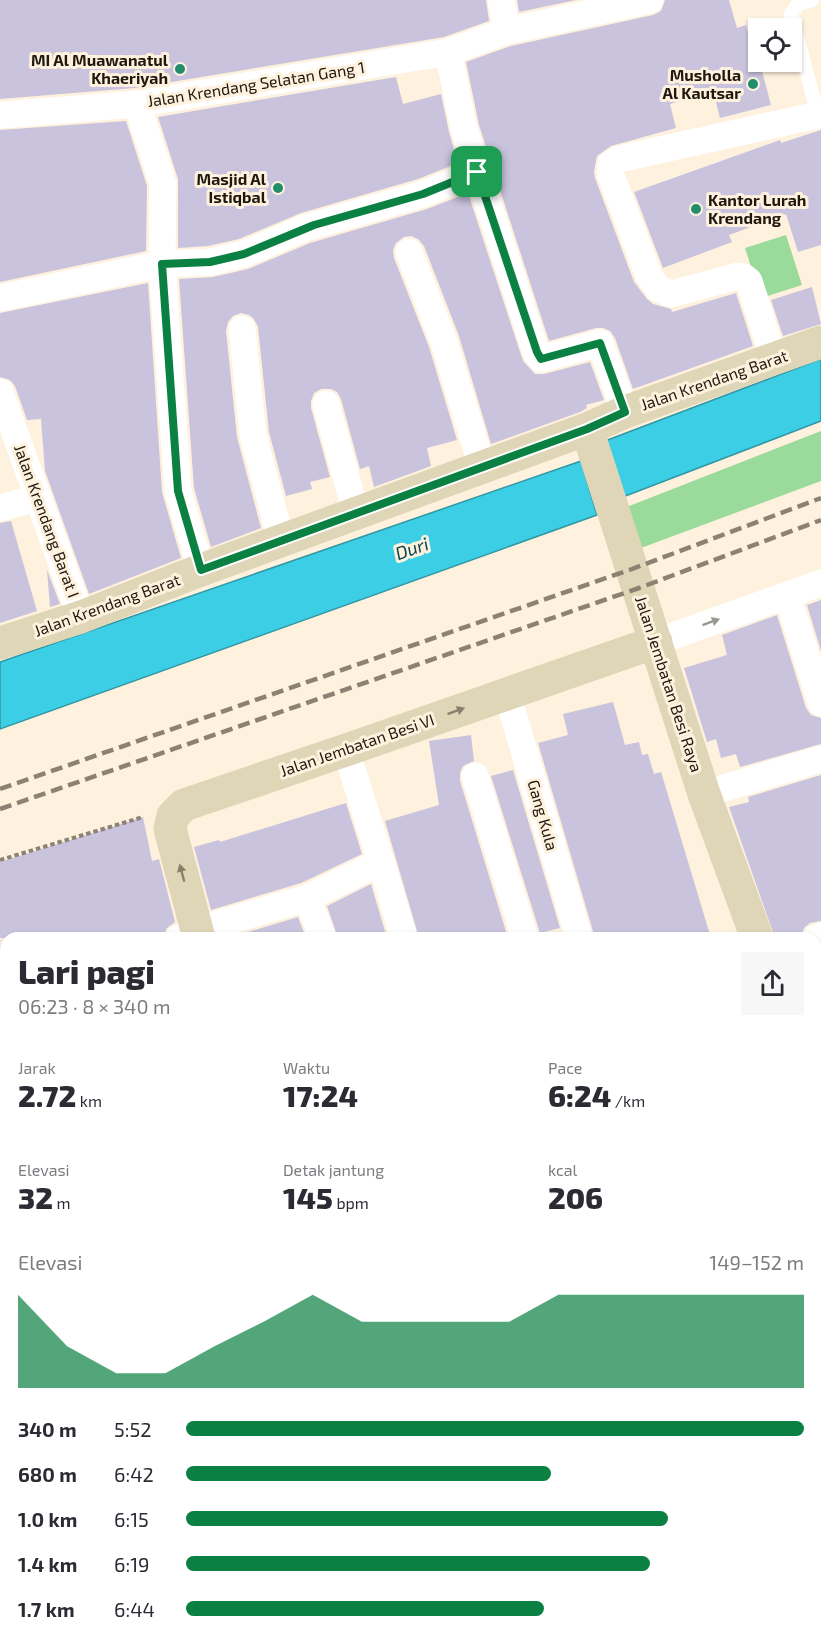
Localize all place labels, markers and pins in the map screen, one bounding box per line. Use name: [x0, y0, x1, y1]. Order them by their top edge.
place label: MI Al Muawanatul Khaeriyah: [31, 50, 169, 88]
marker: MI Al Muawanatul Khaeriyah: [173, 62, 187, 76]
place label: Musholla Al Kautsar: [662, 65, 741, 102]
marker: Musholla Al Kautsar: [746, 77, 760, 91]
pin: [451, 146, 502, 197]
place label: Masjid Al Istiqbal: [197, 169, 267, 206]
marker: Masjid Al Istiqbal: [271, 181, 285, 195]
place label: Kantor Lurah Krendang: [708, 190, 806, 227]
marker: Kantor Lurah Krendang: [689, 202, 703, 216]

